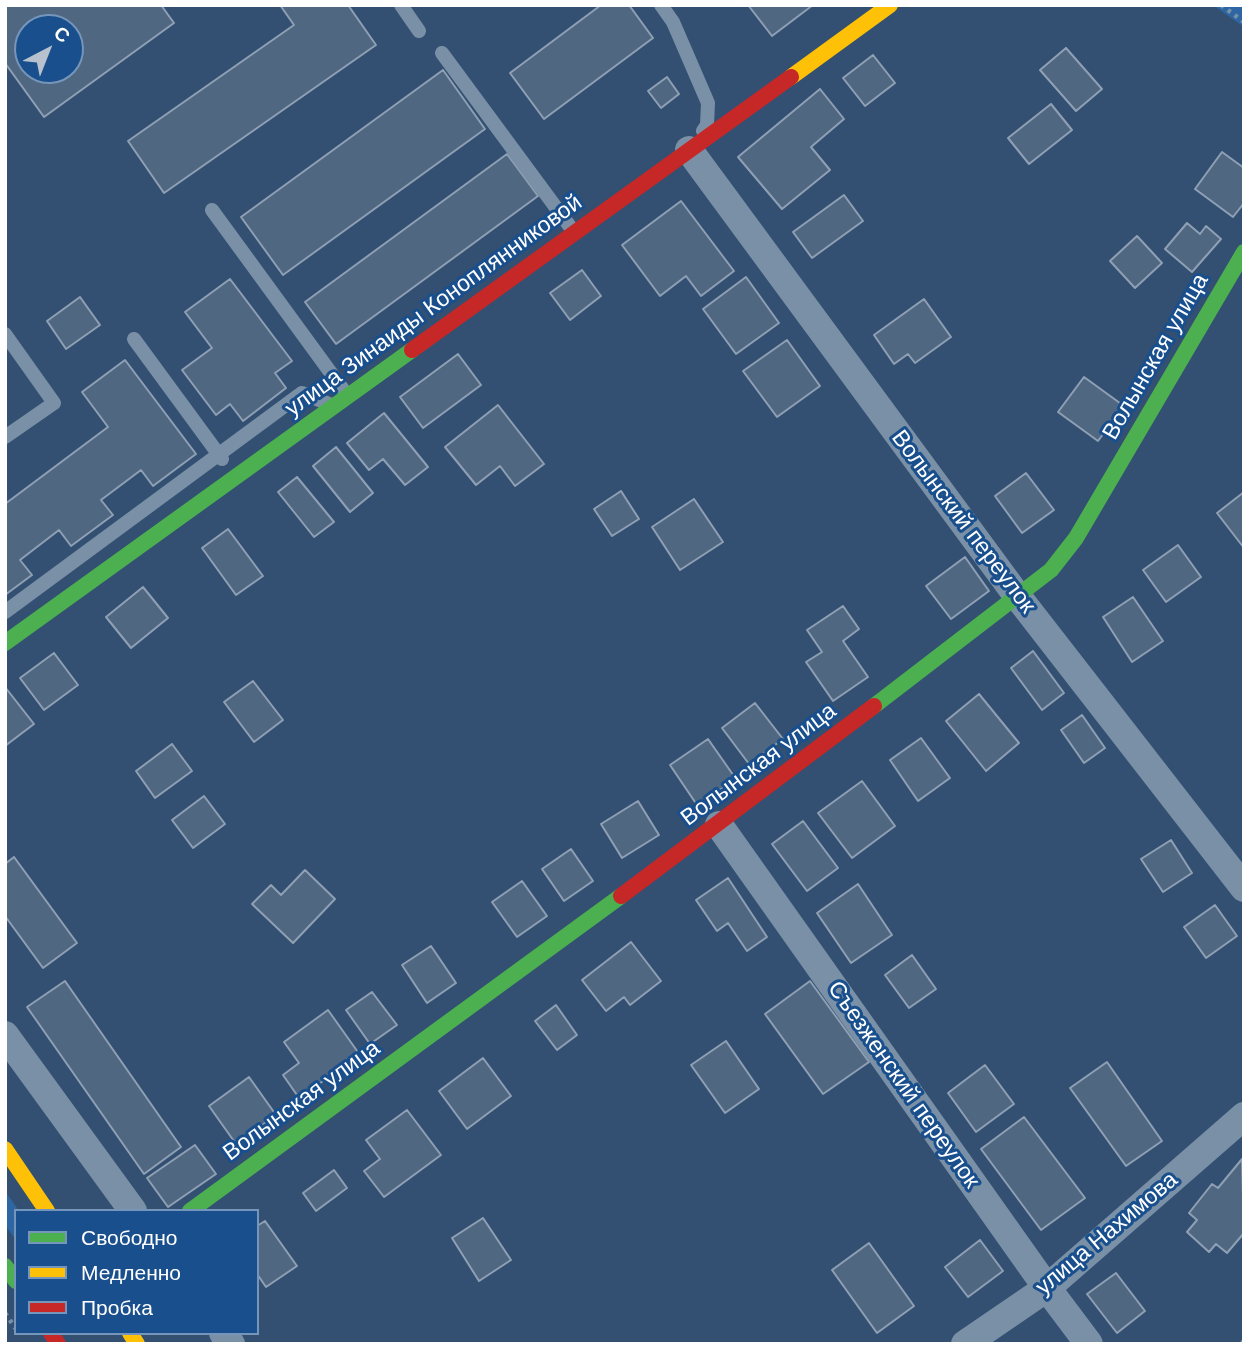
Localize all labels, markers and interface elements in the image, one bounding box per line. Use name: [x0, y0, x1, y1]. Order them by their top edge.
north arrow: [14, 14, 84, 84]
text: С: [50, 22, 74, 47]
street label: улица Зинаиды Коноплянниковой: [280, 189, 588, 423]
street label: Волынская улица: [1097, 269, 1215, 445]
street label: Волынский переулок: [885, 425, 1041, 619]
street label: Волынская улица: [676, 698, 842, 832]
street label: Съезженский переулок: [821, 976, 985, 1194]
street label: Волынская улица: [218, 1035, 386, 1167]
street label: улица Нахимова: [1030, 1167, 1184, 1301]
legend: [14, 1209, 259, 1335]
text: Свободно: [81, 1226, 178, 1249]
text: Медленно: [81, 1261, 181, 1284]
text: Пробка: [81, 1296, 153, 1319]

